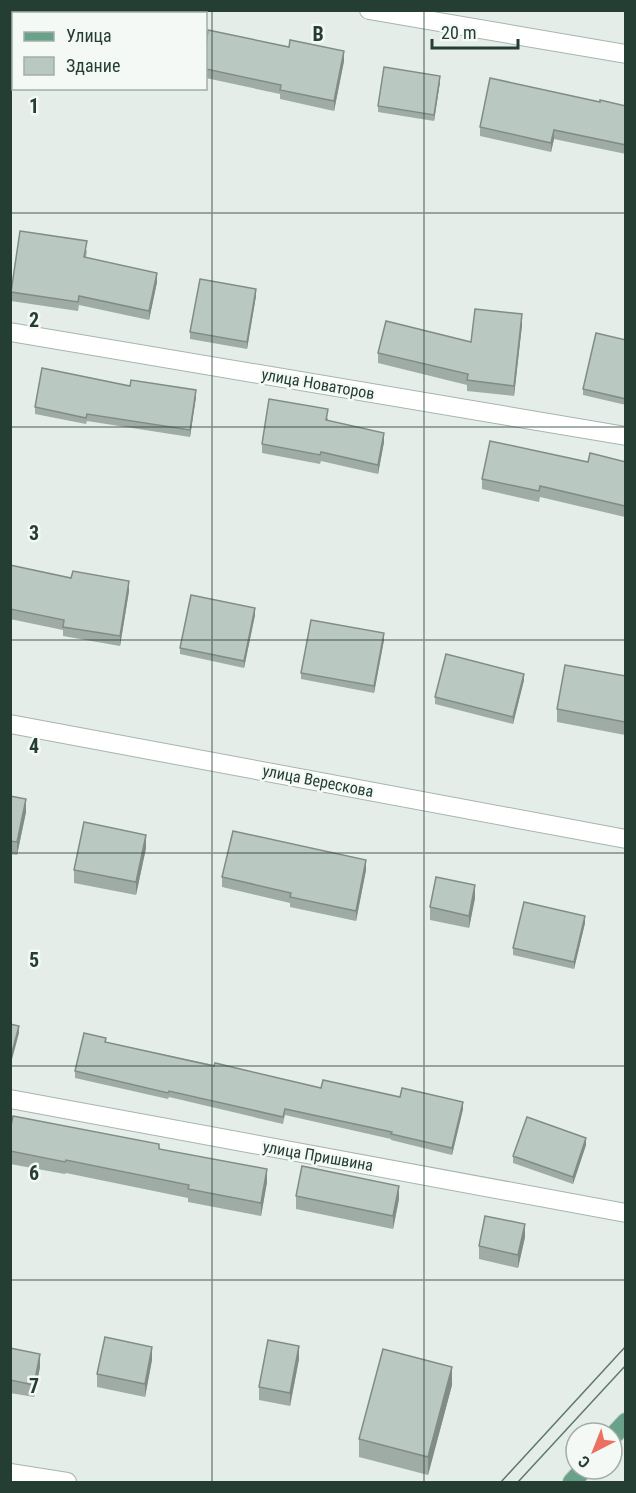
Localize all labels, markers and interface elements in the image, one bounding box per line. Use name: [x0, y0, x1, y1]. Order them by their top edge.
legend: [12, 12, 207, 90]
scale bar: [432, 12, 518, 50]
text: B: [312, 22, 324, 46]
text: 20 m: [441, 22, 476, 43]
text: Улица: [66, 25, 112, 46]
text: Здание: [66, 55, 120, 76]
text: 1: [29, 94, 39, 118]
text: 2: [29, 308, 39, 332]
street label: улица Новаторов: [260, 365, 376, 403]
text: 3: [29, 521, 39, 545]
text: 4: [29, 734, 39, 758]
street label: улица Верескова: [261, 761, 375, 801]
text: 5: [29, 948, 39, 972]
street label: улица Пришвина: [261, 1137, 375, 1175]
text: 6: [29, 1161, 39, 1185]
text: 7: [29, 1374, 39, 1398]
north arrow: [564, 1421, 624, 1481]
text: С: [575, 1452, 594, 1472]

